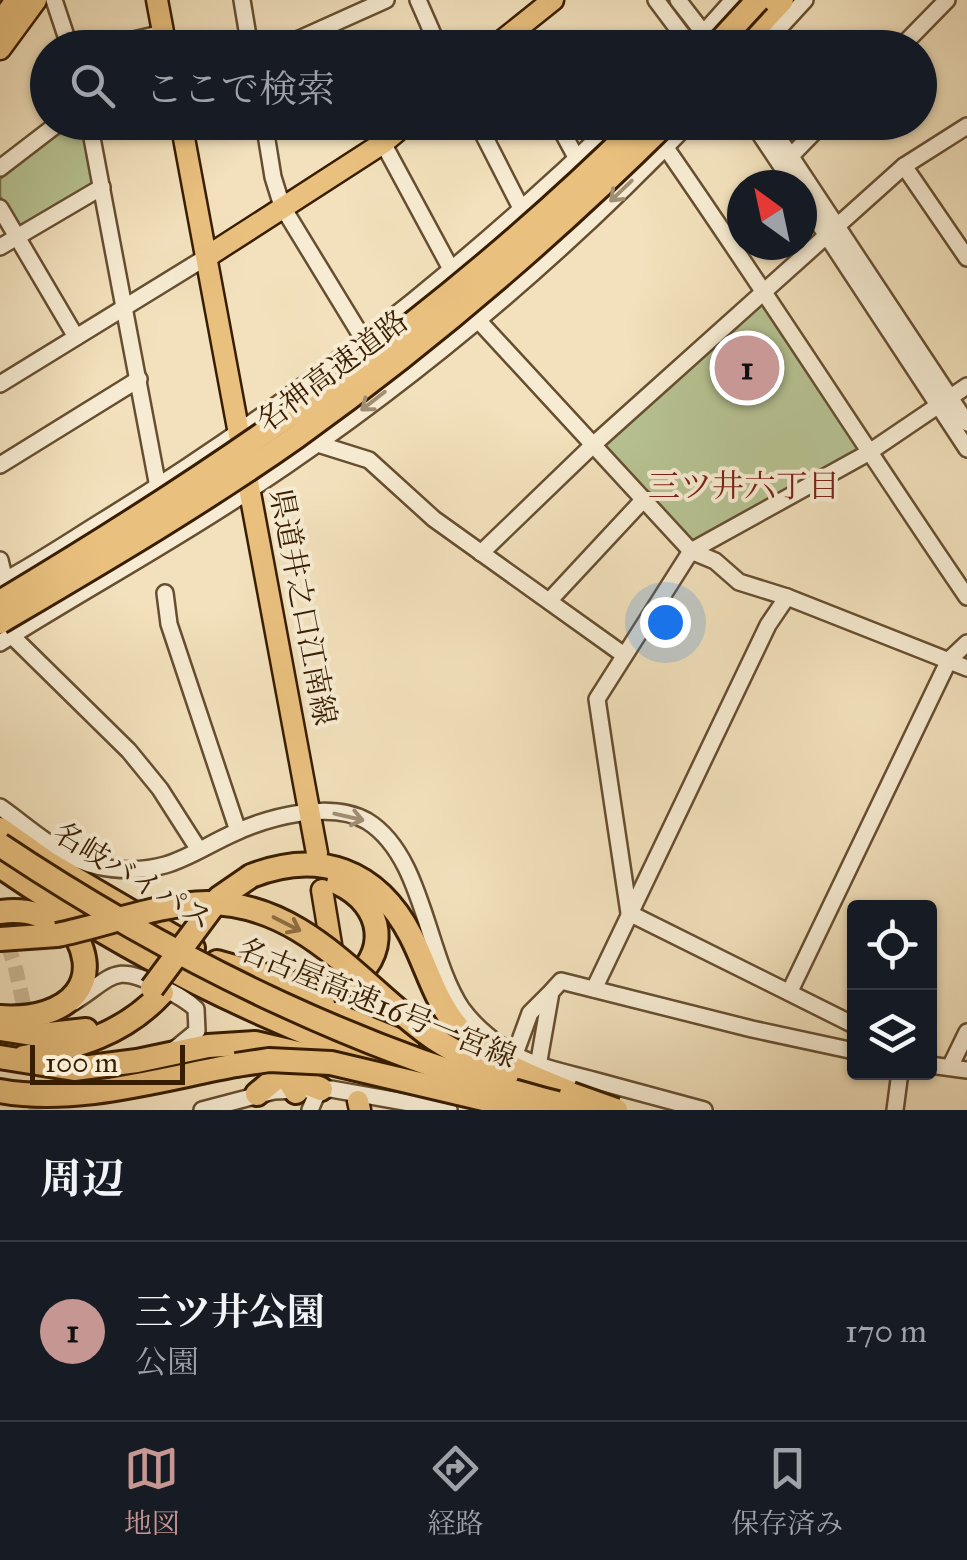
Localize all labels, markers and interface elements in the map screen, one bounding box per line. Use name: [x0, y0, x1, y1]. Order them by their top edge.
search box: [30, 30, 937, 140]
icon: search: [65, 58, 120, 113]
text: ここで検索: [145, 66, 335, 112]
north arrow: [727, 170, 817, 260]
one-way arrow: [609, 179, 634, 202]
street label: 名神高速道路: [249, 302, 415, 440]
pin: 1: [714, 330, 780, 406]
one-way arrow: [360, 390, 387, 411]
district label: 三ツ井六丁目: [648, 467, 840, 506]
street label: 県道井之口江南線: [262, 486, 344, 728]
your location: [640, 597, 691, 648]
one-way arrow: [332, 809, 364, 827]
street label: 名岐バイパス: [47, 814, 219, 938]
map controls: [847, 900, 937, 1080]
button: locate: [847, 900, 937, 990]
one-way arrow: [271, 915, 301, 934]
street label: 名古屋高速16号一宮線: [232, 931, 522, 1075]
button: layers: [847, 990, 937, 1080]
scale bar: [30, 1040, 185, 1084]
text: 100 m: [45, 1045, 118, 1080]
text: 周辺: [40, 1153, 124, 1205]
text: 三ツ井公園: [135, 1289, 325, 1335]
text: 1: [66, 1312, 79, 1351]
text: 170 m: [845, 1312, 927, 1351]
text: 公園: [135, 1343, 199, 1382]
tab: 地図: [124, 1441, 180, 1541]
tab: 経路: [427, 1441, 483, 1541]
tab: 保存済み: [731, 1441, 843, 1541]

